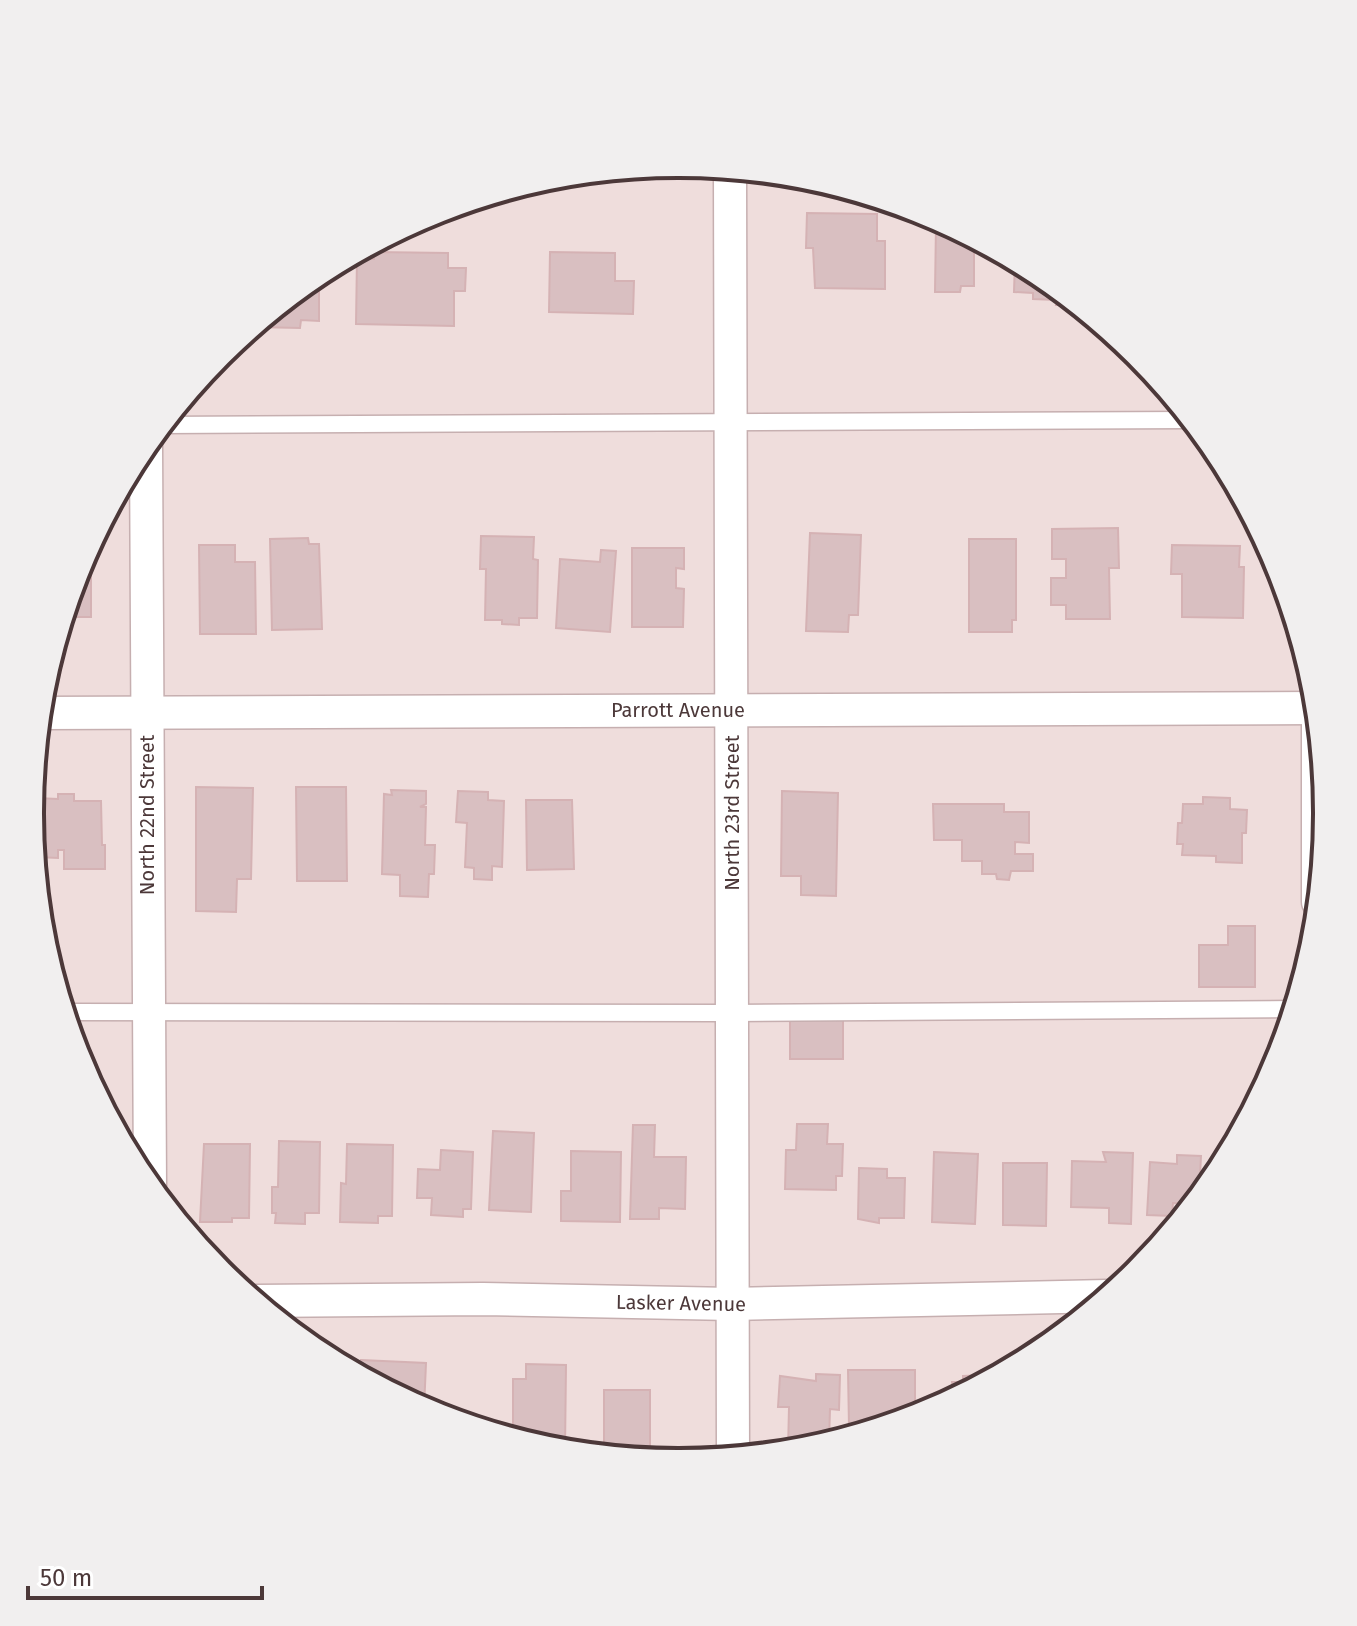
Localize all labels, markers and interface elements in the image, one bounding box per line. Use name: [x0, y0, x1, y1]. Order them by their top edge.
street label: Parrott Avenue: [611, 698, 745, 722]
street label: North 22nd Street: [135, 734, 159, 895]
street label: North 23rd Street: [720, 734, 744, 891]
street label: Lasker Avenue: [616, 1290, 746, 1316]
scale bar: [28, 1550, 262, 1600]
text: 50 m: [40, 1564, 92, 1592]

